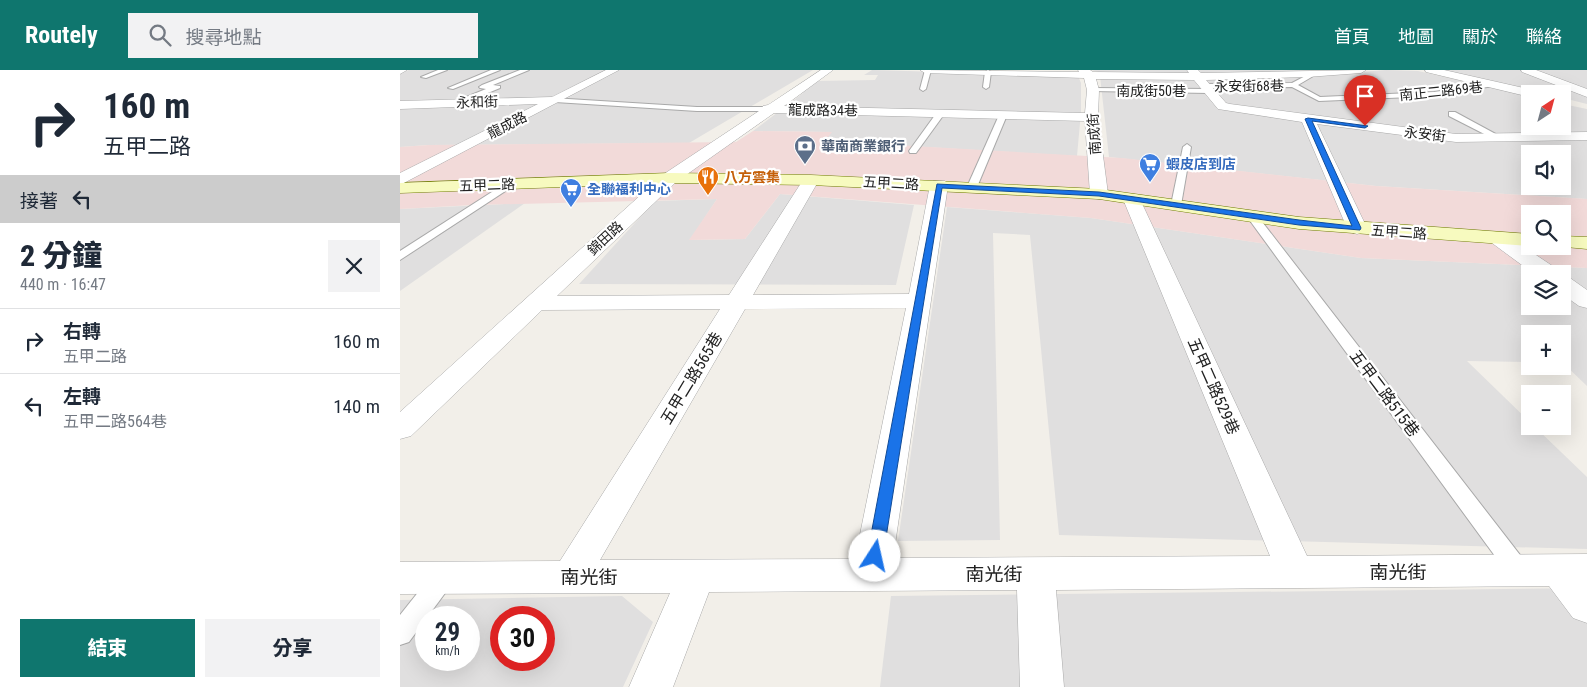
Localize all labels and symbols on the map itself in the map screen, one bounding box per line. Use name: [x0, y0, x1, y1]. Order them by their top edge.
pin: [1344, 75, 1386, 126]
street label: 永安街68巷: [1214, 77, 1284, 95]
street label: 南正二路69巷: [1398, 79, 1484, 103]
street label: 南成街50巷: [1116, 83, 1186, 99]
north arrow: [1521, 85, 1571, 135]
street label: 永和街: [456, 93, 498, 111]
street label: 龍成路34巷: [788, 101, 858, 119]
street label: 龍成路: [485, 108, 529, 142]
street label: 南成街: [1085, 112, 1103, 156]
street label: 永安街: [1403, 124, 1447, 144]
bank icon: 華南商業銀行: [793, 134, 817, 165]
place label: 華南商業銀行: [821, 138, 905, 154]
supermarket icon: 蝦皮店到店: [1138, 152, 1162, 183]
place label: 蝦皮店到店: [1166, 156, 1236, 172]
restaurant icon: 八方雲集: [696, 165, 720, 196]
place label: 八方雲集: [724, 169, 780, 185]
street label: 五甲二路: [863, 174, 919, 192]
street label: 五甲二路: [459, 176, 515, 194]
supermarket icon: 全聯福利中心: [559, 177, 583, 208]
place label: 全聯福利中心: [587, 181, 671, 197]
street label: 錦田路: [584, 218, 626, 258]
street label: 五甲二路: [1371, 222, 1427, 242]
street label: 五甲二路565巷: [657, 329, 726, 428]
street label: 五甲二路529巷: [1184, 335, 1243, 437]
street label: 五甲二路515巷: [1346, 346, 1423, 440]
position arrow: [848, 529, 900, 581]
street label: 南光街: [1369, 561, 1427, 584]
street label: 南光街: [965, 563, 1023, 586]
street label: 南光街: [560, 566, 618, 589]
speed limit sign: 30: [490, 606, 555, 671]

